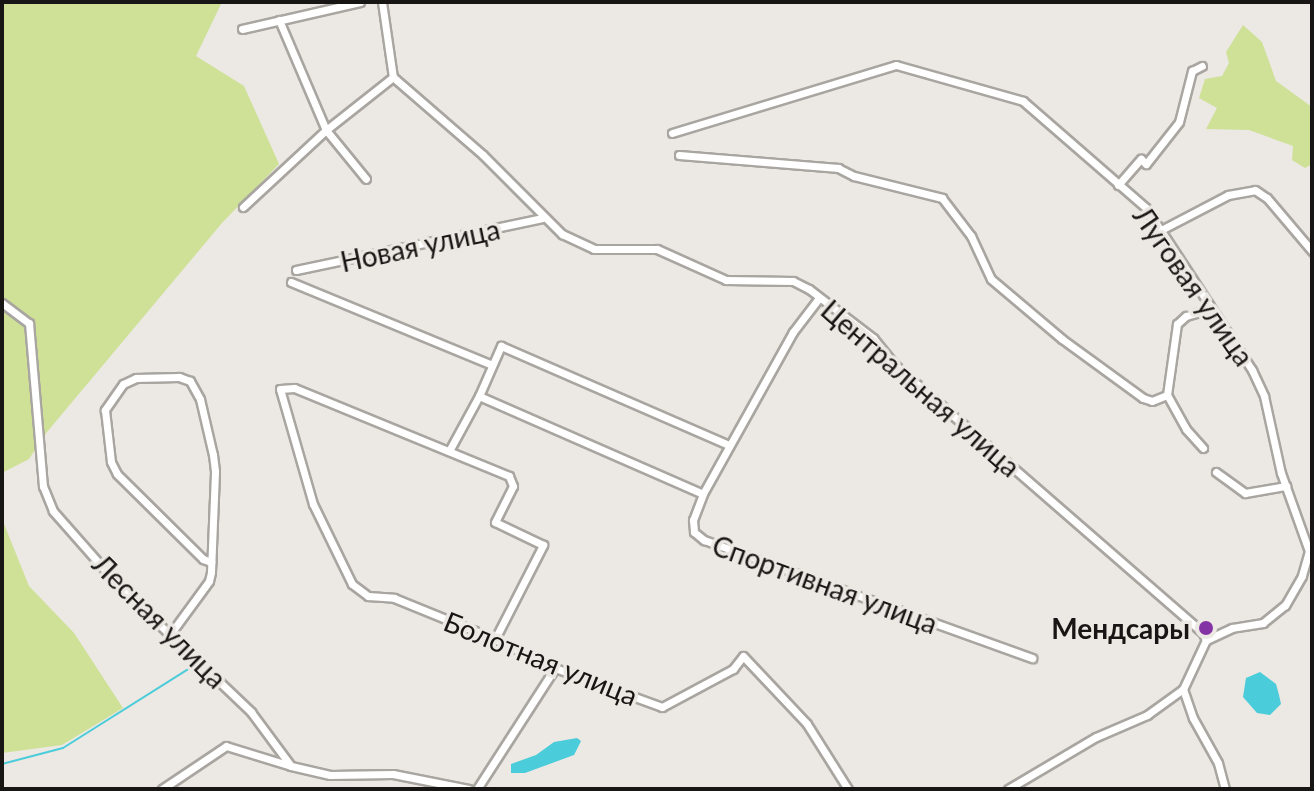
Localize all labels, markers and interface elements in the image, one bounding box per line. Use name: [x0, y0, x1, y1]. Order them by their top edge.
street label: Луговая улица: [1127, 200, 1261, 372]
street label: Новая улица: [337, 212, 503, 278]
street label: Центральная улица: [815, 293, 1027, 483]
street label: Спортивная улица: [708, 528, 942, 640]
street label: Лесная улица: [86, 547, 234, 695]
street label: Болотная улица: [439, 604, 643, 712]
place label: Мендсары: [1051, 611, 1190, 645]
marker: Мендсары: [1197, 619, 1215, 637]

